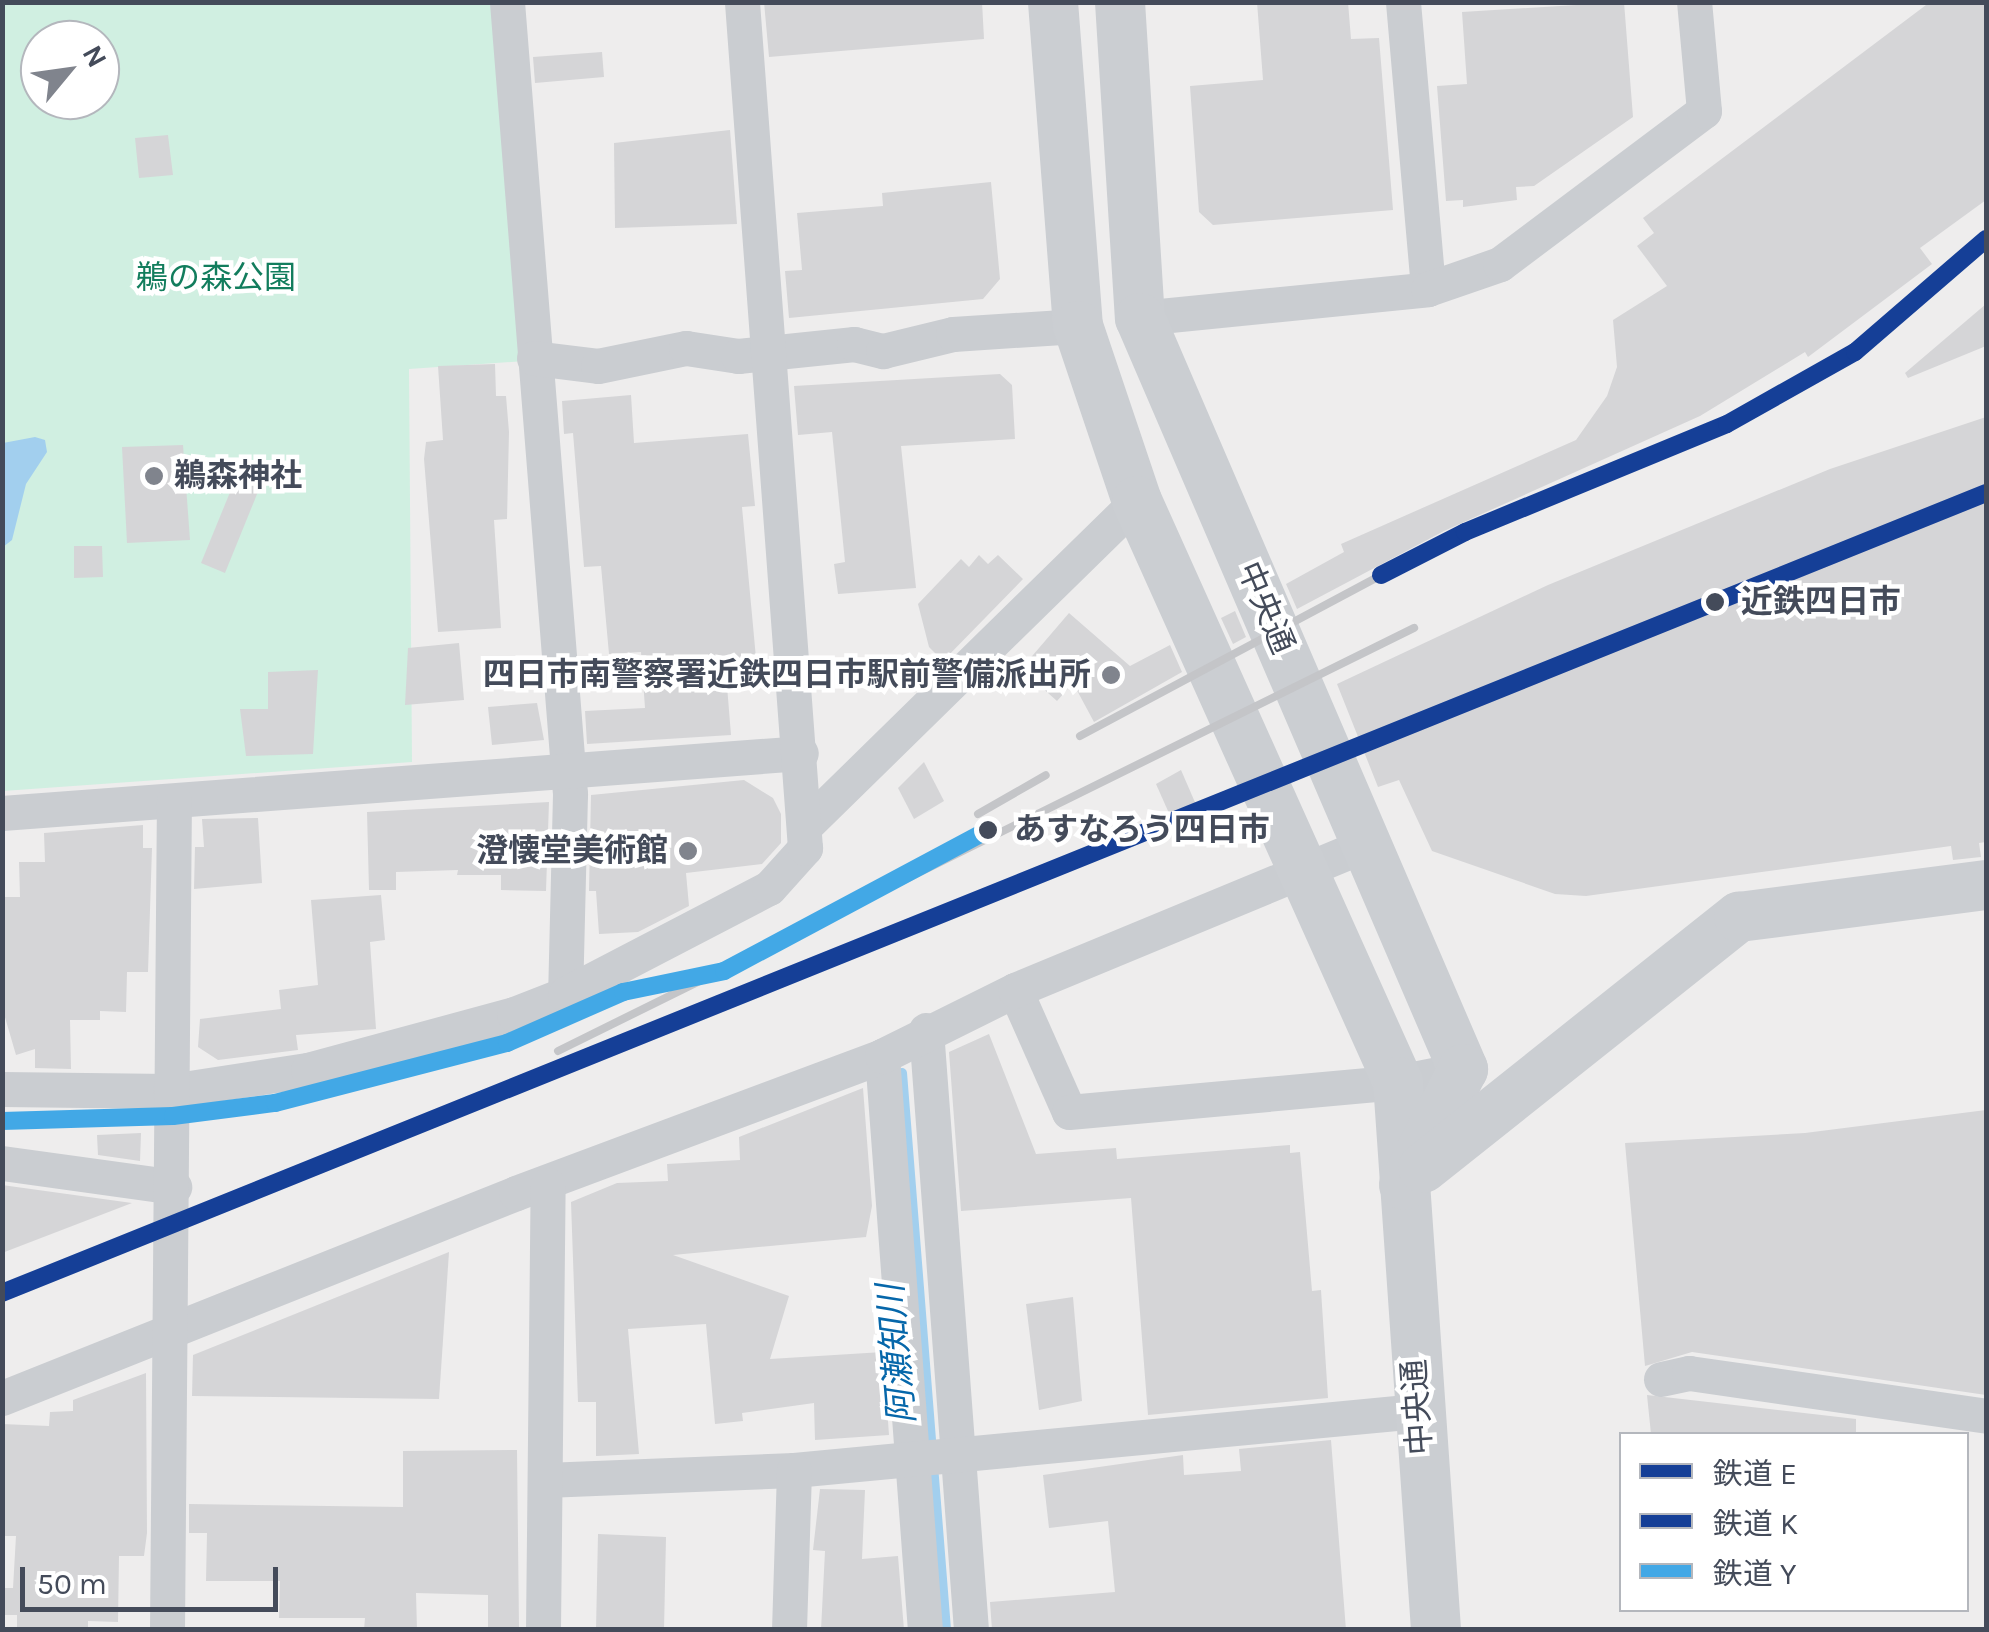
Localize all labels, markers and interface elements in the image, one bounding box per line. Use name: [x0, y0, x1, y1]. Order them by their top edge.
north arrow: [20, 20, 120, 120]
text: N: [76, 39, 114, 73]
park label: 鵜の森公園: [136, 259, 296, 297]
place label: 鵜森神社: [174, 457, 302, 495]
marker: 鵜森神社: [143, 465, 165, 487]
street label: 中央通: [1229, 556, 1301, 660]
place label: 近鉄四日市: [1741, 583, 1901, 621]
marker: 近鉄四日市: [1698, 585, 1732, 619]
place label: 四日市南警察署近鉄四日市駅前警備派出所: [483, 656, 1091, 694]
marker: 四日市南警察署近鉄四日市駅前警備派出所: [1100, 664, 1122, 686]
place label: あすなろう四日市: [1014, 811, 1270, 849]
marker: あすなろう四日市: [971, 813, 1005, 847]
place label: 澄懐堂美術館: [476, 832, 668, 870]
marker: 澄懐堂美術館: [677, 840, 699, 862]
water label: 阿瀬知川: [870, 1282, 924, 1426]
street label: 中央通: [1395, 1358, 1441, 1456]
legend: [1619, 1432, 1969, 1612]
text: 鉄道 E: [1713, 1456, 1797, 1492]
text: 鉄道 K: [1713, 1506, 1798, 1542]
scale bar: [25, 1547, 282, 1609]
text: 鉄道 Y: [1713, 1556, 1797, 1592]
text: 50 m: [37, 1566, 107, 1602]

